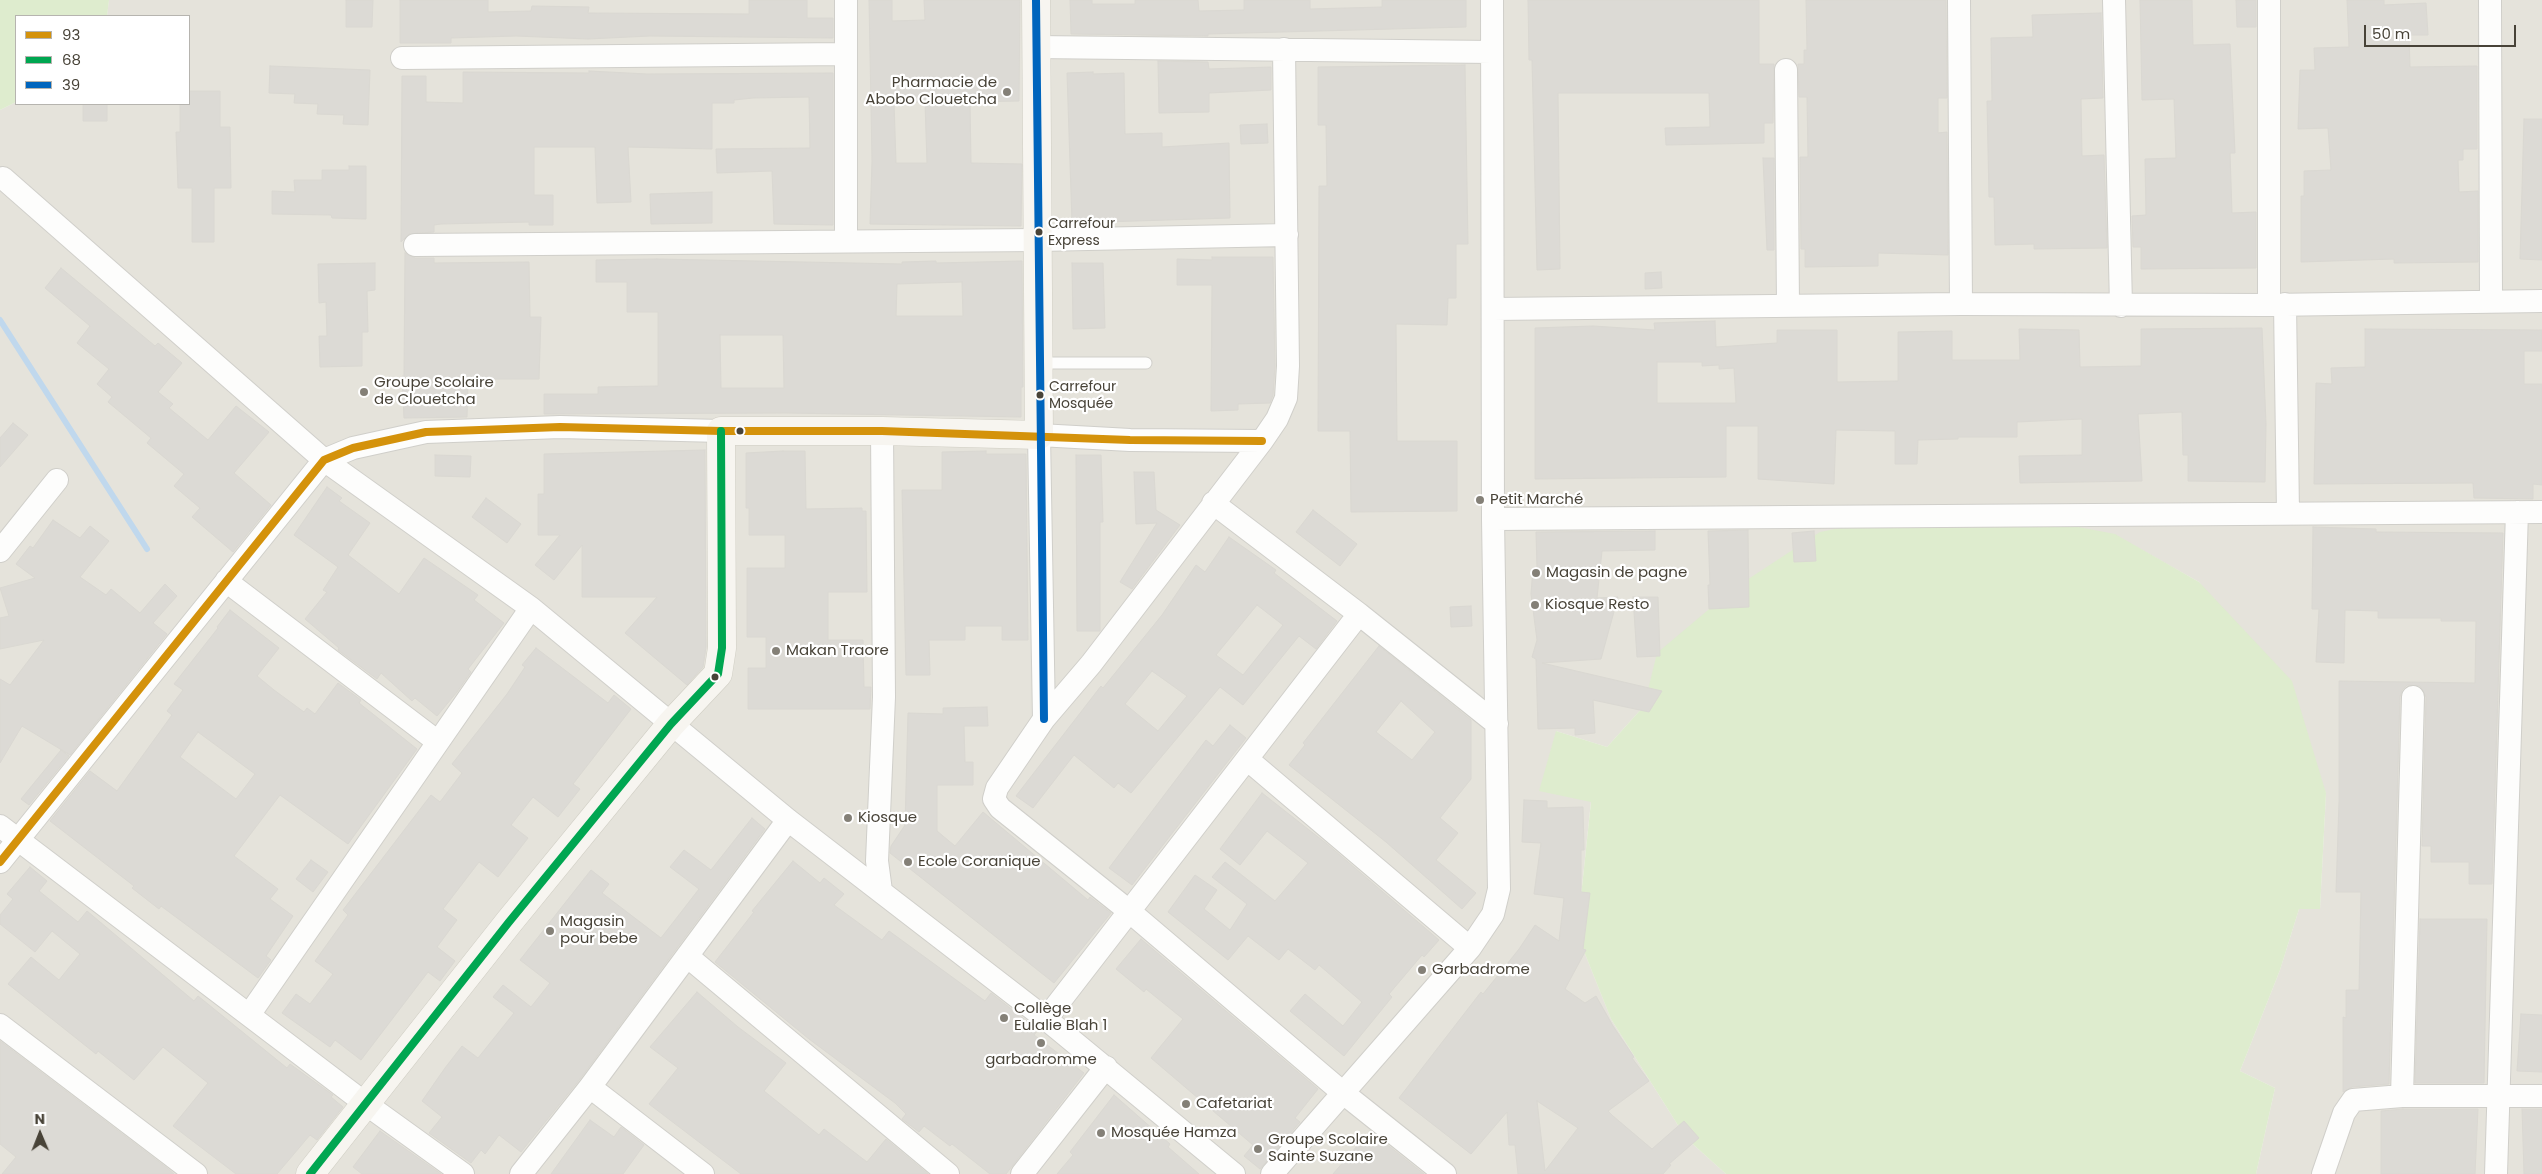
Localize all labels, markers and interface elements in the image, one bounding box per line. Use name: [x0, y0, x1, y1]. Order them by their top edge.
legend: [15, 15, 190, 105]
scale bar: [2367, 15, 2520, 47]
text: 50 m: [2372, 23, 2410, 44]
text: 93: [62, 24, 80, 45]
text: 68: [62, 49, 81, 70]
text: 39: [62, 74, 80, 95]
place label: Pharmacie de Abobo Clouetcha: [865, 74, 997, 109]
marker: Pharmacie de Abobo Clouetcha: [1001, 86, 1013, 98]
place label: Carrefour Express: [1048, 216, 1115, 248]
marker: Carrefour Express: [1034, 227, 1044, 237]
place label: Groupe Scolaire de Clouetcha: [374, 374, 494, 409]
place label: Carrefour Mosquée: [1049, 379, 1116, 412]
marker: Groupe Scolaire de Clouetcha: [358, 386, 370, 398]
marker: Carrefour Mosquée: [1035, 390, 1045, 400]
unlabelled marker: [735, 426, 745, 436]
place label: Petit Marché: [1490, 491, 1583, 509]
marker: Petit Marché: [1474, 494, 1486, 506]
place label: Magasin de pagne: [1546, 564, 1687, 582]
marker: Magasin de pagne: [1530, 567, 1542, 579]
place label: Kiosque Resto: [1545, 596, 1649, 614]
marker: Kiosque Resto: [1529, 599, 1541, 611]
place label: Makan Traore: [786, 642, 889, 660]
marker: Makan Traore: [770, 645, 782, 657]
unlabelled marker: [710, 672, 720, 682]
place label: Kiosque: [858, 809, 917, 827]
marker: Kiosque: [842, 812, 854, 824]
place label: Ecole Coranique: [918, 853, 1041, 871]
marker: Ecole Coranique: [902, 856, 914, 868]
place label: Magasin pour bebe: [560, 913, 638, 948]
marker: Magasin pour bebe: [544, 925, 556, 937]
place label: Garbadrome: [1432, 961, 1530, 979]
marker: Garbadrome: [1416, 964, 1428, 976]
place label: Collège Eulalie Blah 1: [1014, 1000, 1107, 1035]
marker: Collège Eulalie Blah 1: [998, 1012, 1010, 1024]
marker: garbadromme: [1035, 1037, 1047, 1049]
place label: garbadromme: [985, 1051, 1097, 1069]
place label: Cafetariat: [1196, 1095, 1272, 1113]
marker: Cafetariat: [1180, 1098, 1192, 1110]
north arrow: [15, 1109, 65, 1159]
text: N: [34, 1109, 45, 1129]
place label: Mosquée Hamza: [1111, 1124, 1237, 1142]
marker: Mosquée Hamza: [1095, 1127, 1107, 1139]
place label: Groupe Scolaire Sainte Suzane: [1268, 1131, 1388, 1166]
marker: Groupe Scolaire Sainte Suzane: [1252, 1143, 1264, 1155]

